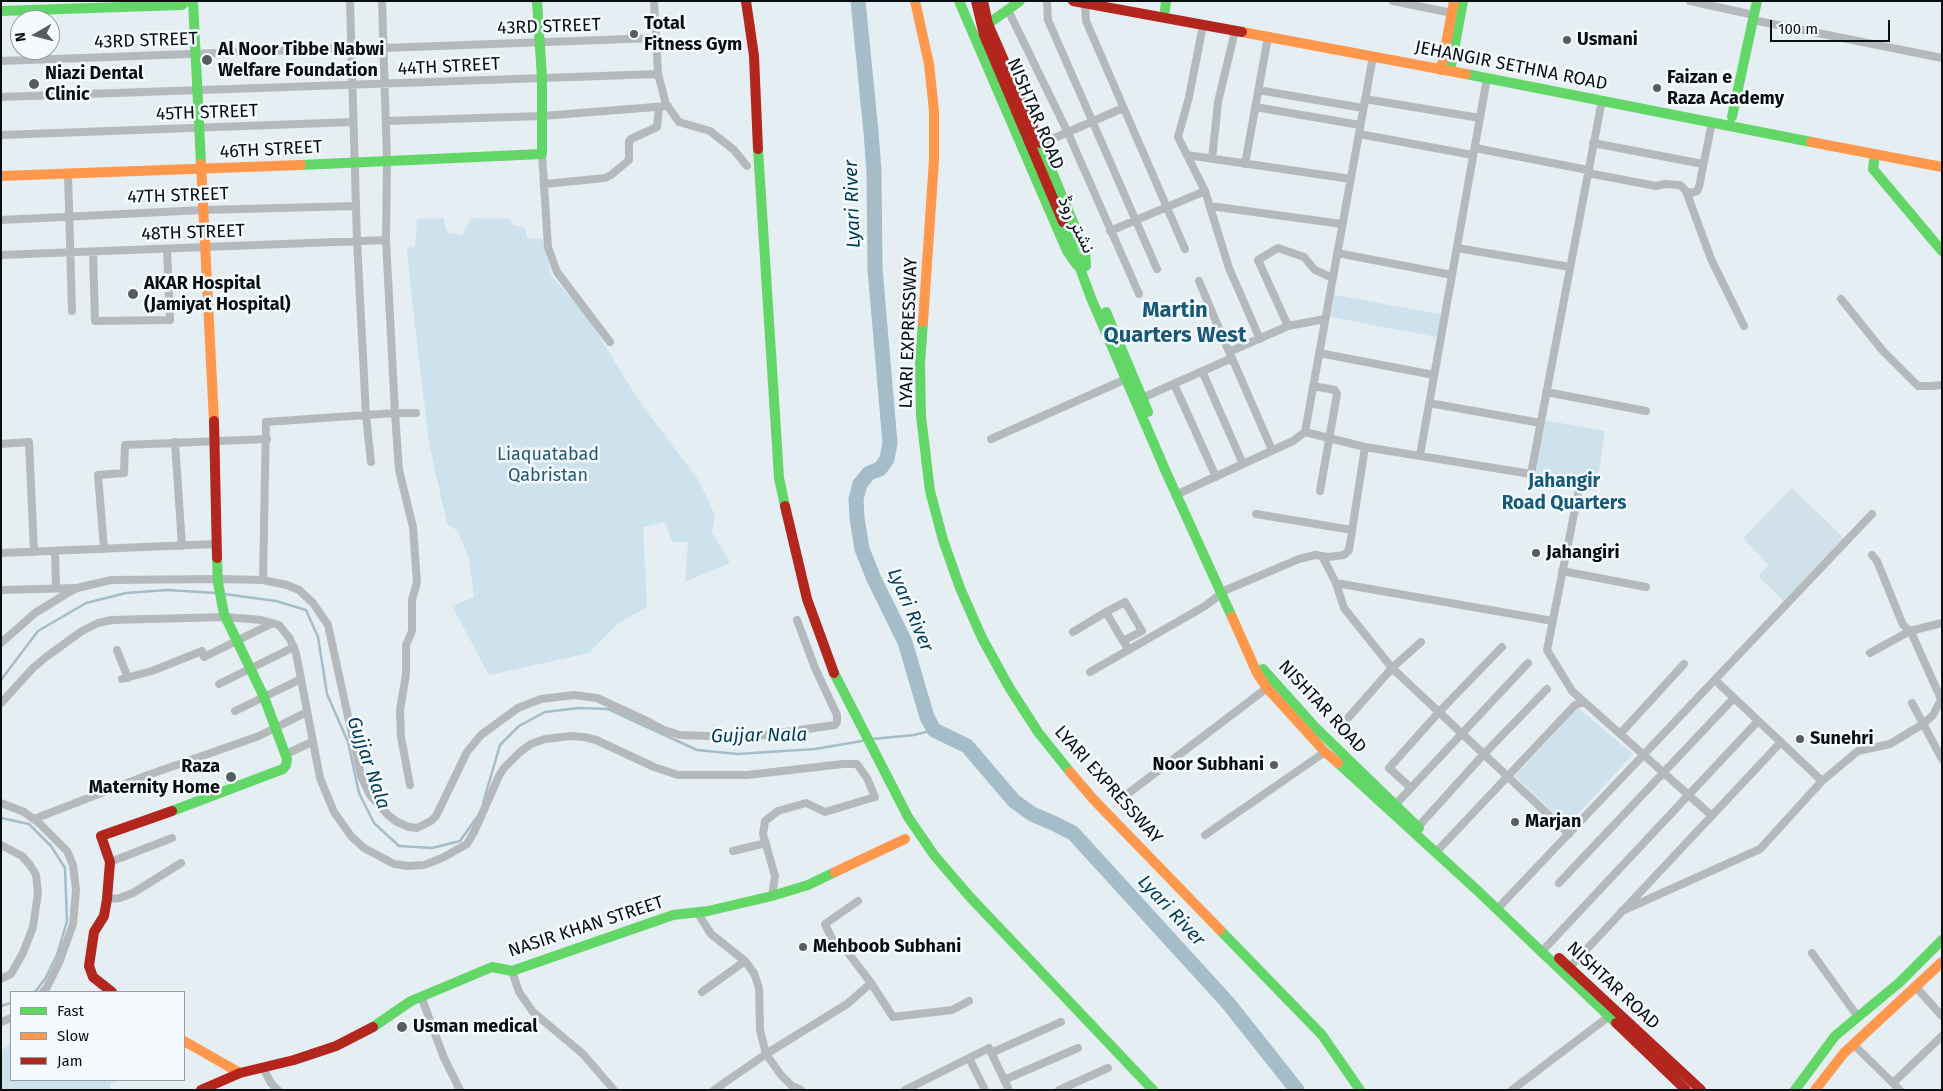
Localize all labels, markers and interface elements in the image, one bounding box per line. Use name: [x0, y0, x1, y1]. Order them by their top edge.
north arrow: [10, 10, 60, 60]
scale bar: [1773, 10, 1893, 42]
place label: Total Fitness Gym: [644, 13, 742, 56]
street label: 43RD STREET: [497, 14, 601, 40]
text: 100 m: [1778, 20, 1818, 38]
street label: 43RD STREET: [94, 28, 198, 54]
marker: Total Fitness Gym: [628, 28, 640, 40]
place label: Usmani: [1577, 29, 1638, 51]
text: N: [12, 31, 30, 43]
marker: Usmani: [1561, 34, 1573, 46]
street label: JEHANGIR SETHNA ROAD: [1413, 37, 1609, 95]
place label: Al Noor Tibbe Nabwi Welfare Foundation: [218, 39, 384, 82]
marker: Al Noor Tibbe Nabwi Welfare Foundation: [200, 53, 214, 67]
street label: 44TH STREET: [397, 54, 501, 80]
street label: NISHTAR ROAD: [1002, 55, 1068, 173]
place label: Niazi Dental Clinic: [45, 63, 143, 106]
place label: Faizan e Raza Academy: [1667, 67, 1784, 110]
marker: Niazi Dental Clinic: [27, 77, 41, 91]
marker: Faizan e Raza Academy: [1651, 82, 1663, 94]
street label: 45TH STREET: [156, 100, 258, 126]
street label: 46TH STREET: [219, 137, 323, 163]
water label: Lyari River: [840, 159, 866, 249]
street label: 47TH STREET: [127, 183, 229, 209]
street label: نشتر روڈ: [1053, 193, 1099, 257]
street label: 48TH STREET: [141, 220, 245, 246]
street label: LYARI EXPRESSWAY: [896, 257, 922, 409]
place label: AKAR Hospital (Jamiyat Hospital): [144, 273, 291, 316]
marker: AKAR Hospital (Jamiyat Hospital): [126, 287, 140, 301]
district label: Martin Quarters West: [1104, 298, 1246, 350]
park label: Liaquatabad Qabristan: [497, 444, 599, 486]
district label: Jahangir Road Quarters: [1502, 471, 1626, 515]
place label: Jahangiri: [1546, 542, 1619, 564]
marker: Jahangiri: [1530, 547, 1542, 559]
water label: Lyari River: [882, 565, 938, 655]
street label: NISHTAR ROAD: [1274, 656, 1370, 758]
water label: Gujjar Nala: [342, 714, 394, 812]
street label: LYARI EXPRESSWAY: [1049, 722, 1167, 848]
water label: Gujjar Nala: [711, 724, 807, 748]
place label: Sunehri: [1810, 728, 1874, 750]
marker: Sunehri: [1794, 733, 1806, 745]
place label: Noor Subhani: [1153, 754, 1264, 776]
place label: Raza Maternity Home: [89, 756, 220, 799]
marker: Noor Subhani: [1268, 759, 1280, 771]
marker: Raza Maternity Home: [224, 770, 238, 784]
place label: Marjan: [1525, 811, 1581, 833]
marker: Marjan: [1509, 816, 1521, 828]
water label: Lyari River: [1133, 871, 1209, 951]
street label: NASIR KHAN STREET: [506, 892, 666, 962]
place label: Mehboob Subhani: [813, 936, 961, 958]
street label: NISHTAR ROAD: [1562, 938, 1664, 1034]
marker: Mehboob Subhani: [797, 941, 809, 953]
legend: [10, 991, 185, 1081]
text: Fast: [57, 1002, 84, 1020]
place label: Usman medical: [413, 1016, 538, 1038]
marker: Usman medical: [395, 1020, 409, 1034]
text: Slow: [57, 1027, 89, 1045]
text: Jam: [57, 1052, 83, 1070]

